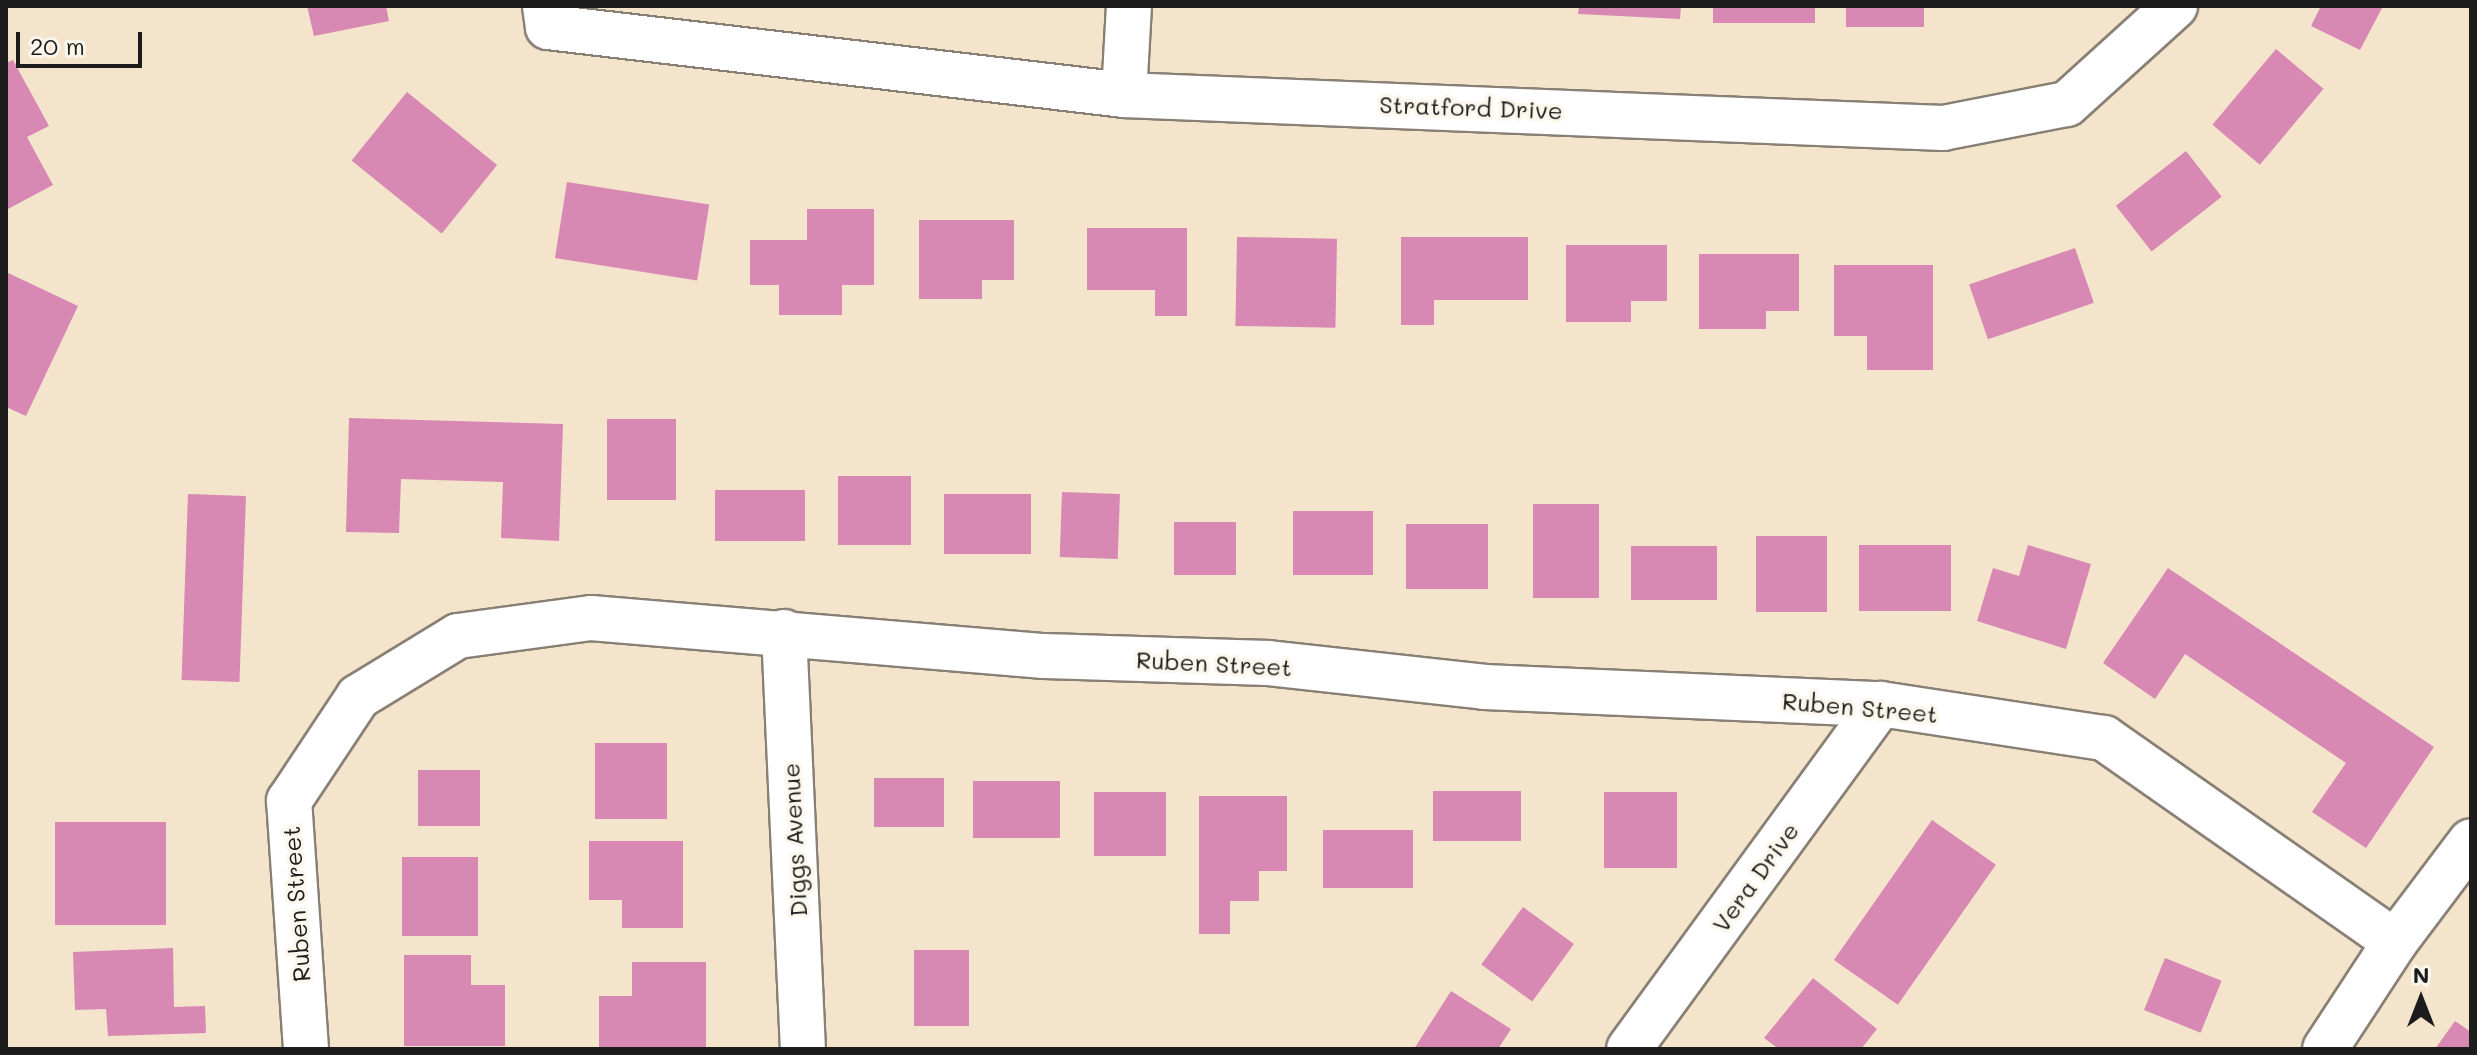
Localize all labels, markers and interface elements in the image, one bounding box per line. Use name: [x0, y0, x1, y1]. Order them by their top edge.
scale bar: [20, 16, 146, 66]
text: 20 m: [30, 30, 85, 61]
street label: Stratford Drive: [1379, 89, 1563, 125]
street label: Ruben Street: [1135, 645, 1293, 681]
street label: Ruben Street: [1781, 686, 1939, 728]
street label: Diggs Avenue: [776, 762, 812, 918]
street label: Vera Drive: [1706, 817, 1804, 937]
street label: Ruben Street: [276, 825, 316, 983]
north arrow: [2381, 959, 2461, 1039]
text: N: [2413, 960, 2429, 989]

